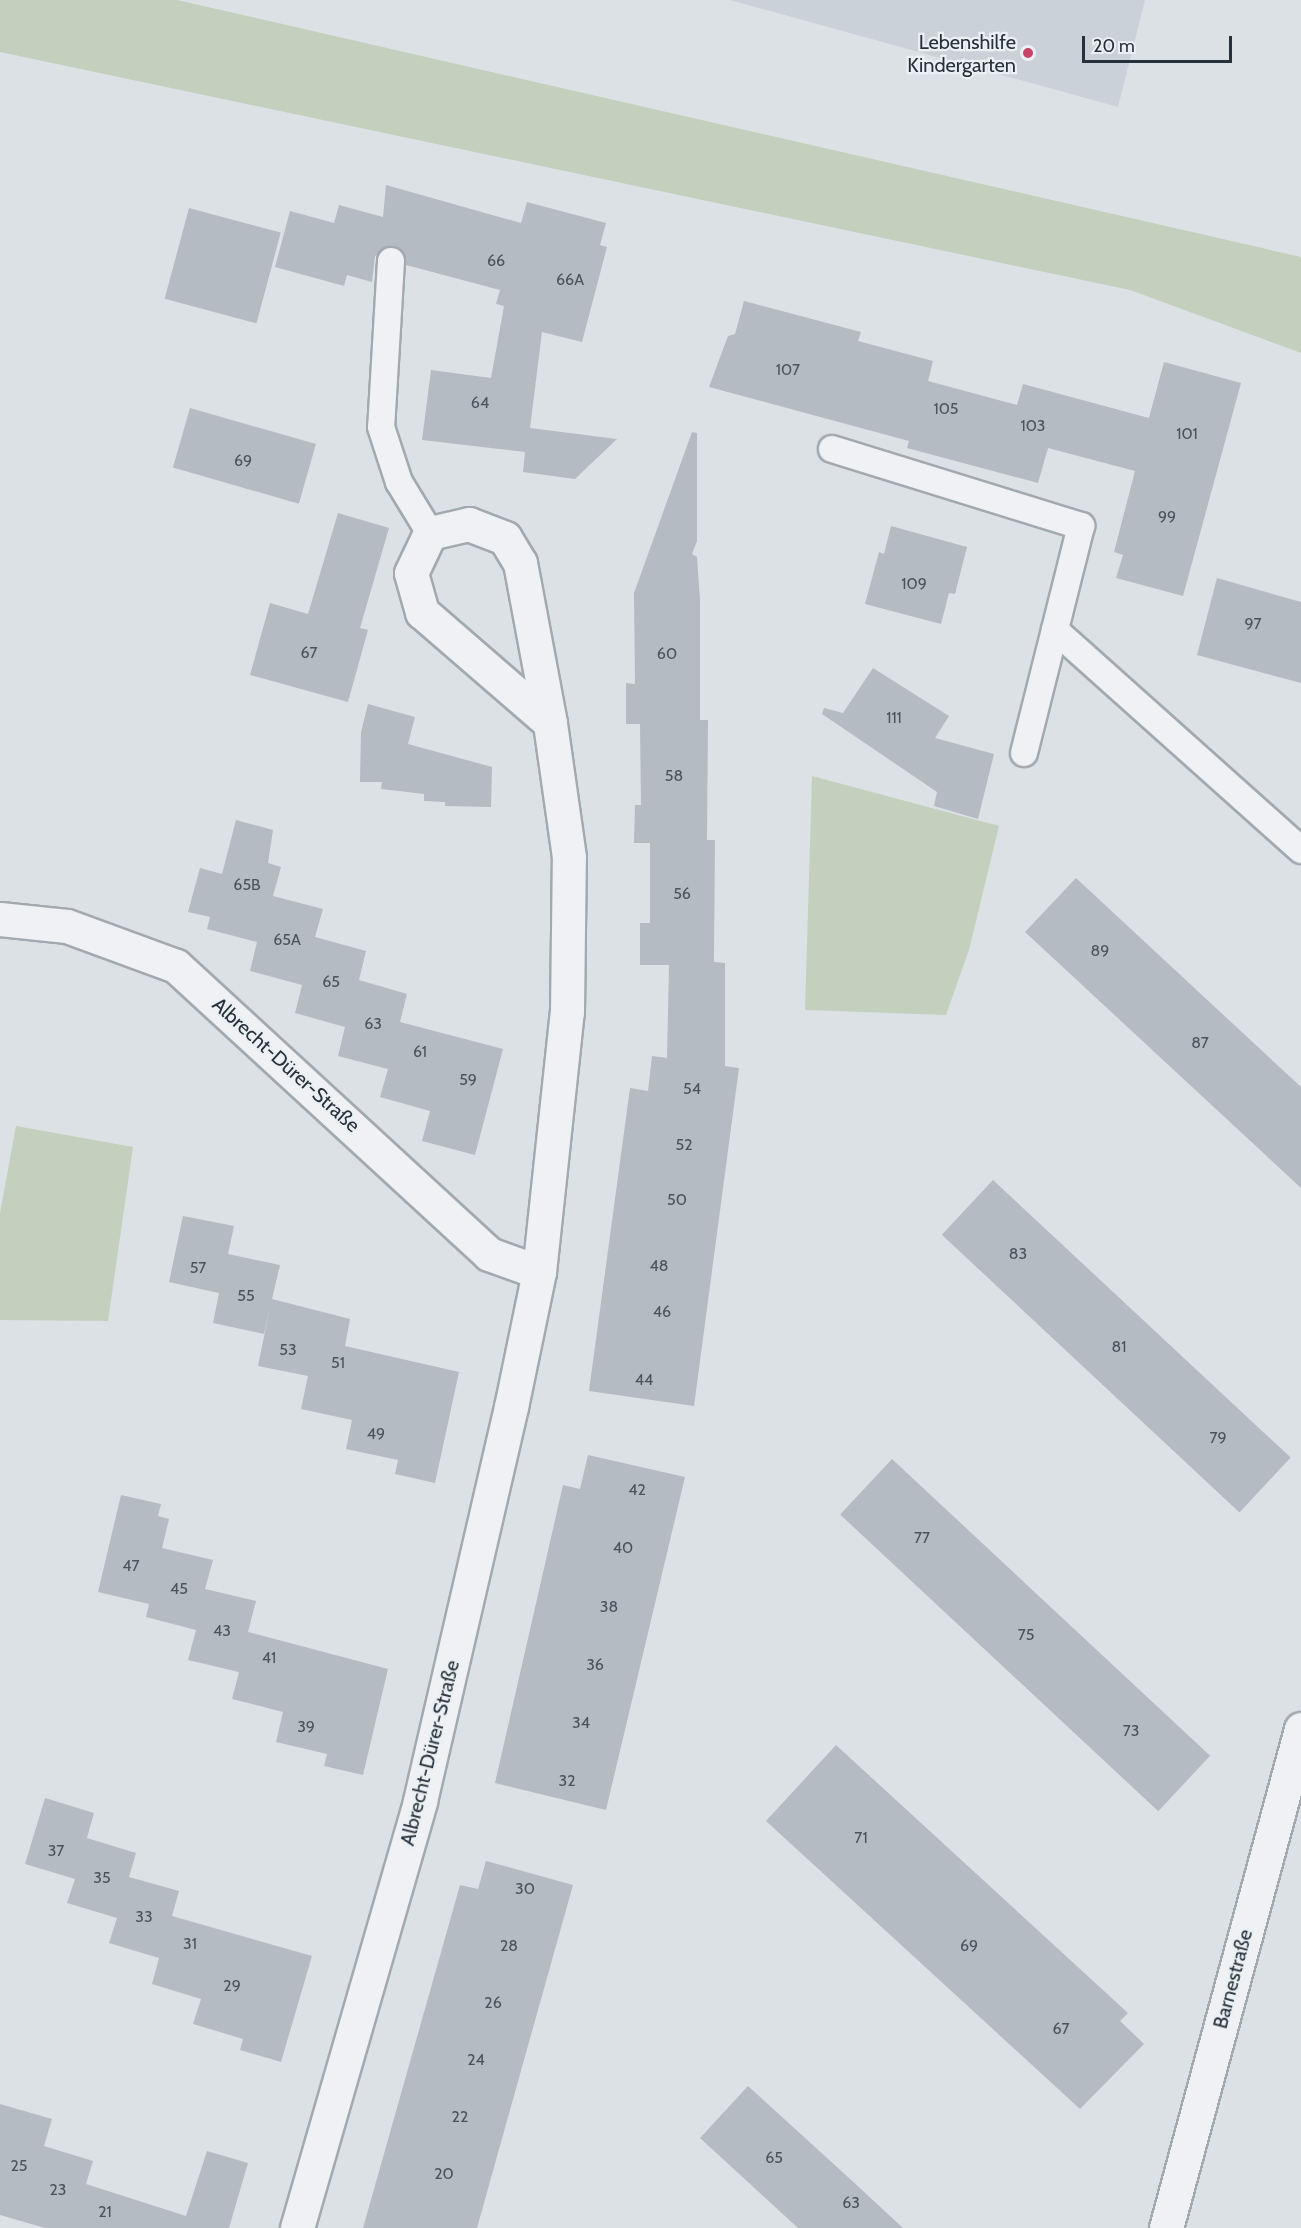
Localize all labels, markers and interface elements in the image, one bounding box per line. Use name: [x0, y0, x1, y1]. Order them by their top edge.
scale bar: [1085, 24, 1235, 62]
place label: Lebenshilfe Kindergarten: [907, 30, 1016, 77]
text: 20 m: [1093, 35, 1135, 57]
marker: Lebenshilfe Kindergarten: [1021, 46, 1035, 60]
house number: 66: [487, 251, 505, 271]
house number: 66A: [556, 270, 584, 290]
house number: 107: [776, 360, 800, 380]
house number: 64: [471, 393, 489, 413]
house number: 105: [933, 399, 959, 419]
house number: 103: [1020, 416, 1046, 436]
house number: 101: [1176, 424, 1198, 444]
house number: 69: [234, 451, 252, 471]
house number: 99: [1158, 507, 1176, 527]
house number: 109: [901, 574, 927, 594]
house number: 97: [1244, 614, 1262, 634]
house number: 67: [300, 643, 318, 663]
house number: 60: [657, 644, 677, 664]
house number: 111: [886, 708, 902, 728]
house number: 58: [665, 766, 683, 786]
house number: 65B: [233, 875, 261, 895]
house number: 56: [673, 884, 691, 904]
house number: 65A: [273, 930, 301, 950]
house number: 89: [1091, 941, 1109, 961]
house number: 65: [322, 972, 340, 992]
street label: Albrecht-Dürer-Straße: [207, 992, 365, 1138]
house number: 63: [364, 1014, 382, 1034]
house number: 87: [1191, 1033, 1209, 1053]
house number: 61: [413, 1042, 427, 1062]
house number: 59: [459, 1070, 477, 1090]
house number: 54: [683, 1079, 701, 1099]
house number: 52: [675, 1135, 693, 1155]
house number: 50: [667, 1190, 687, 1210]
house number: 83: [1009, 1244, 1027, 1264]
house number: 48: [650, 1256, 668, 1276]
house number: 57: [190, 1258, 206, 1278]
house number: 55: [237, 1286, 255, 1306]
house number: 46: [653, 1302, 671, 1322]
house number: 81: [1112, 1337, 1126, 1357]
house number: 53: [279, 1340, 297, 1360]
house number: 51: [331, 1353, 345, 1373]
house number: 44: [635, 1370, 653, 1390]
house number: 49: [367, 1424, 385, 1444]
house number: 79: [1209, 1428, 1227, 1448]
house number: 42: [628, 1480, 646, 1500]
house number: 77: [914, 1528, 930, 1548]
house number: 40: [613, 1538, 633, 1558]
house number: 47: [122, 1556, 140, 1576]
house number: 45: [170, 1579, 188, 1599]
house number: 38: [600, 1597, 618, 1617]
house number: 43: [213, 1621, 231, 1641]
house number: 75: [1018, 1625, 1034, 1645]
house number: 41: [262, 1648, 276, 1668]
house number: 36: [586, 1655, 604, 1675]
street label: Albrecht-Dürer-Straße: [395, 1658, 465, 1848]
house number: 34: [572, 1713, 590, 1733]
house number: 39: [297, 1717, 315, 1737]
house number: 73: [1123, 1721, 1139, 1741]
house number: 32: [558, 1771, 576, 1791]
house number: 71: [854, 1828, 868, 1848]
house number: 37: [48, 1841, 64, 1861]
house number: 35: [93, 1868, 111, 1888]
house number: 30: [515, 1879, 535, 1899]
house number: 33: [135, 1907, 153, 1927]
street label: Barnestraße: [1208, 1927, 1258, 2031]
house number: 31: [183, 1934, 197, 1954]
house number: 28: [500, 1936, 518, 1956]
house number: 69: [960, 1936, 978, 1956]
house number: 29: [223, 1976, 241, 1996]
house number: 26: [484, 1993, 502, 2013]
house number: 67: [1052, 2019, 1070, 2039]
house number: 24: [467, 2050, 485, 2070]
house number: 22: [452, 2107, 468, 2127]
house number: 65: [765, 2148, 783, 2168]
house number: 25: [10, 2156, 28, 2176]
house number: 20: [434, 2164, 454, 2184]
house number: 23: [49, 2180, 67, 2200]
house number: 63: [842, 2193, 860, 2213]
house number: 21: [98, 2202, 112, 2222]

